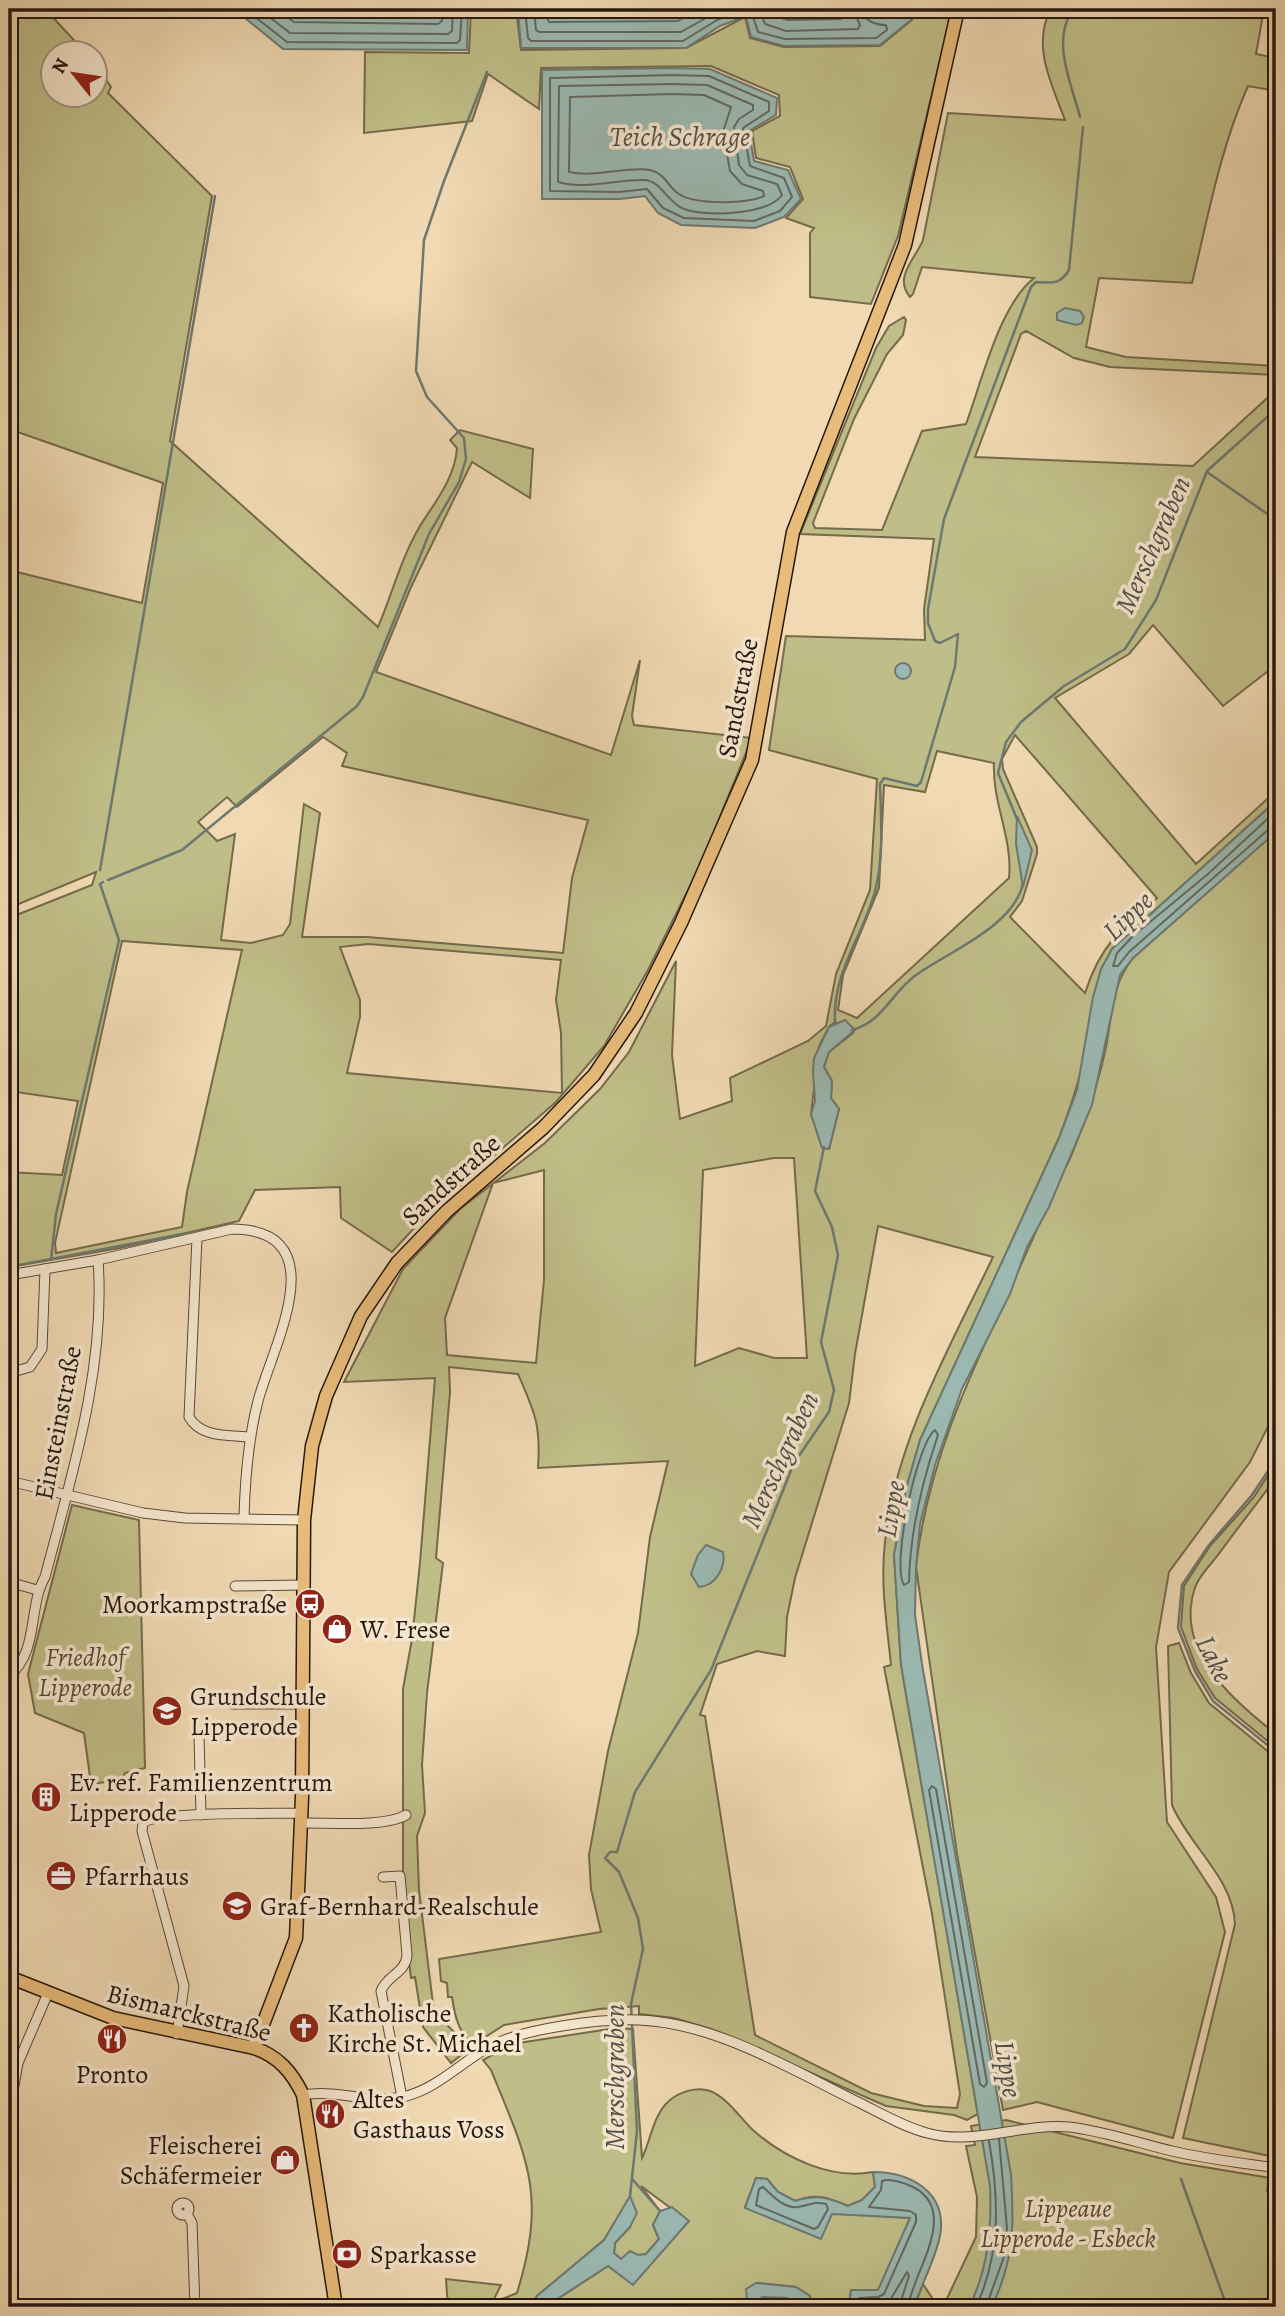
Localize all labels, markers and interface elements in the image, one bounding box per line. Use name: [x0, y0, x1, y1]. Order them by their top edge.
north arrow: [38, 38, 108, 108]
text: N: [45, 53, 75, 78]
water label: Teich Schrage: [610, 118, 750, 156]
water label: Merschgraben: [1106, 471, 1200, 619]
street label: Sandstraße: [709, 635, 767, 761]
water label: Lippe: [1094, 883, 1162, 949]
street label: Sandstraße: [394, 1126, 508, 1234]
street label: Einsteinstraße: [26, 1343, 90, 1503]
water label: Merschgraben: [732, 1386, 828, 1534]
water label: Lippe: [867, 1478, 915, 1540]
place label: Moorkampstraße: [102, 1587, 287, 1622]
bus stop icon: Moorkampstraße: [293, 1587, 327, 1621]
shop icon: W. Frese: [320, 1612, 354, 1646]
place label: W. Frese: [359, 1612, 450, 1647]
water label: Lake: [1186, 1629, 1242, 1689]
park label: Friedhof Lipperode: [38, 1640, 132, 1705]
place label: Grundschule Lipperode: [190, 1679, 326, 1744]
school or university icon: Grundschule Lipperode: [150, 1694, 184, 1728]
place label: Ev. ref. Familienzentrum Lipperode: [69, 1765, 333, 1830]
building icon: Ev. ref. Familienzentrum Lipperode: [29, 1780, 63, 1814]
office icon: Pfarrhaus: [44, 1859, 78, 1893]
place label: Pfarrhaus: [84, 1859, 189, 1894]
school or university icon: Graf-Bernhard-Realschule: [220, 1889, 254, 1923]
place label: Graf-Bernhard-Realschule: [260, 1889, 539, 1924]
street label: Bismarckstraße: [103, 1976, 275, 2050]
place label: Katholische Kirche St. Michael: [327, 1996, 521, 2061]
water label: Merschgraben: [596, 2004, 634, 2150]
church icon: Katholische Kirche St. Michael: [287, 2011, 321, 2045]
restaurant icon: Pronto: [95, 2022, 129, 2056]
water label: Lippe: [985, 2038, 1031, 2100]
place label: Pronto: [76, 2057, 148, 2092]
place label: Altes Gasthaus Voss: [352, 2082, 505, 2147]
restaurant icon: Altes Gasthaus Voss: [313, 2097, 347, 2131]
place label: Fleischerei Schäfermeier: [120, 2128, 262, 2193]
shop icon: Fleischerei Schäfermeier: [268, 2143, 302, 2177]
park label: Lippeaue Lipperode - Esbeck: [980, 2191, 1156, 2256]
bank icon: Sparkasse: [330, 2237, 364, 2271]
place label: Sparkasse: [370, 2237, 477, 2272]

